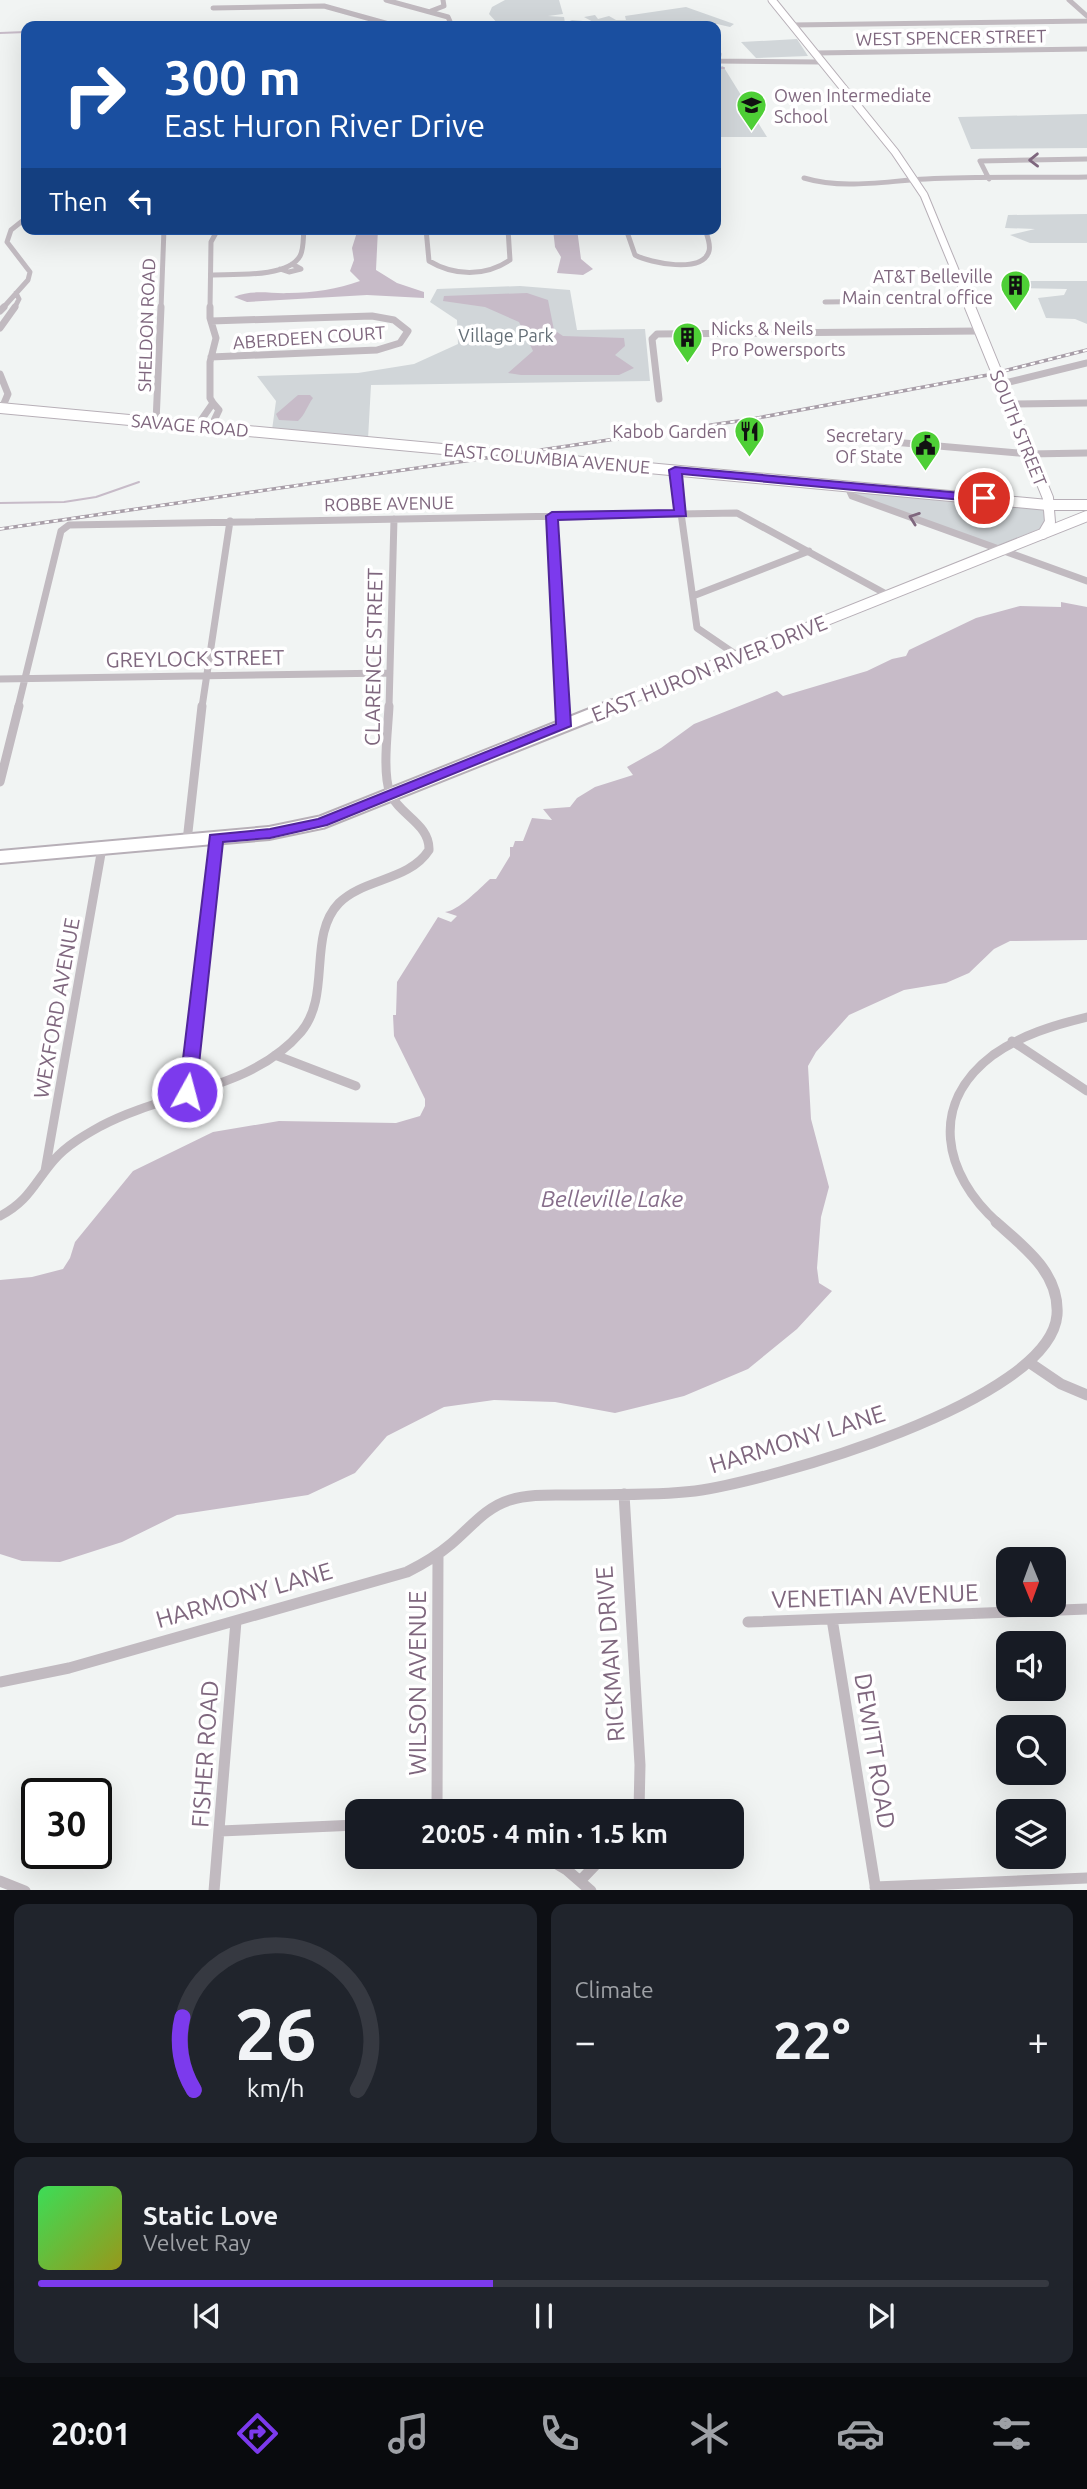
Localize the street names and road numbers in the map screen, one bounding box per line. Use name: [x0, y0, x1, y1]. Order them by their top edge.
street label: WEST SPENCER STREET: [855, 25, 1047, 49]
street label: SHELDON ROAD: [134, 258, 158, 392]
street label: ABERDEEN COURT: [232, 322, 386, 352]
street label: SOUTH STREET: [987, 367, 1051, 489]
street label: SAVAGE ROAD: [130, 410, 250, 440]
street label: EAST COLUMBIA AVENUE: [443, 439, 651, 477]
street label: ROBBE AVENUE: [324, 492, 454, 514]
street label: CLARENCE STREET: [359, 567, 387, 746]
street label: EAST HURON RIVER DRIVE: [588, 610, 830, 726]
street label: GREYLOCK STREET: [105, 644, 285, 672]
street label: WEXFORD AVENUE: [28, 916, 84, 1100]
street label: HARMONY LANE: [706, 1399, 888, 1479]
street label: HARMONY LANE: [153, 1557, 335, 1633]
street label: RICKMAN DRIVE: [590, 1565, 630, 1743]
street label: VENETIAN AVENUE: [771, 1579, 979, 1613]
street label: WILSON AVENUE: [404, 1591, 431, 1775]
street label: DEWITT ROAD: [849, 1671, 901, 1831]
street label: FISHER ROAD: [186, 1679, 224, 1829]

